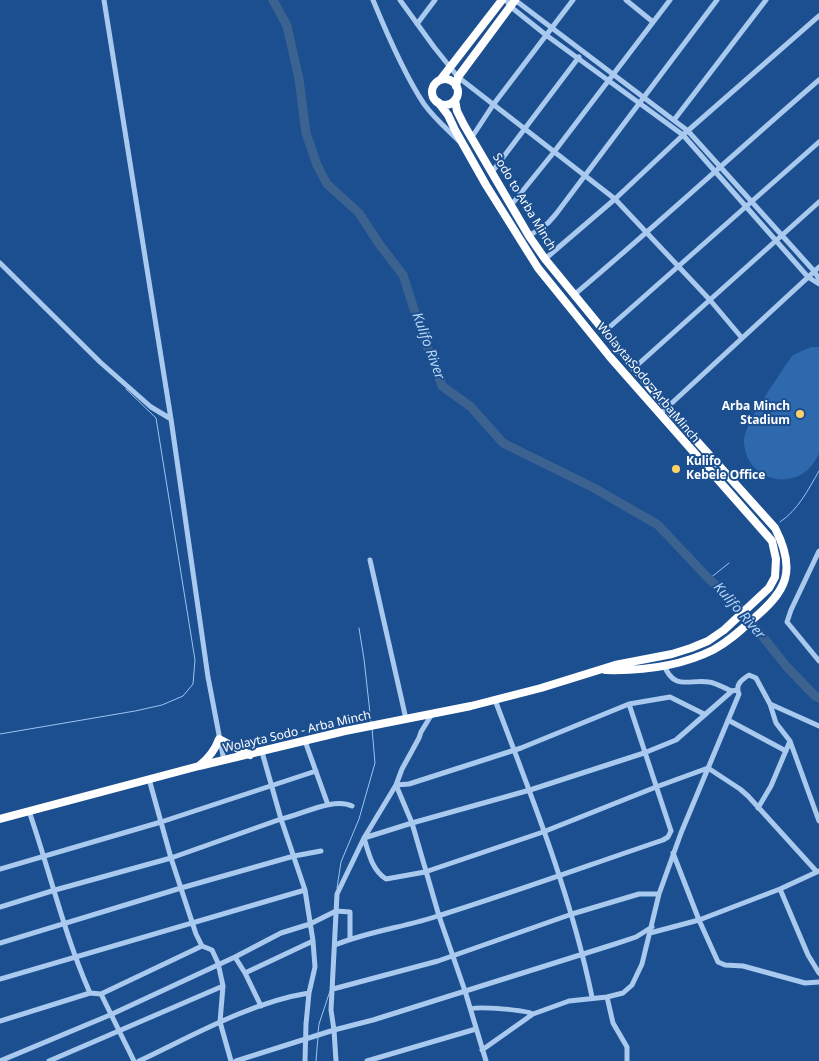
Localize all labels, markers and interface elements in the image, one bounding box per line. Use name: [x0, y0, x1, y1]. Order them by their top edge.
street label: Sodo to Arba Minch: [489, 151, 559, 253]
water label: Kulifo River: [408, 310, 448, 382]
street label: Wolayta Sodo - Arba Minch: [594, 320, 702, 446]
place label: Arba Minch Stadium: [722, 400, 790, 428]
marker: Arba Minch Stadium: [794, 408, 806, 420]
place label: Kulifo Kebele Office: [686, 455, 765, 483]
marker: Kulifo Kebele Office: [670, 463, 682, 475]
water label: Kulifo River: [710, 579, 768, 643]
street label: Wolayta Sodo - Arba Minch: [222, 708, 372, 756]

